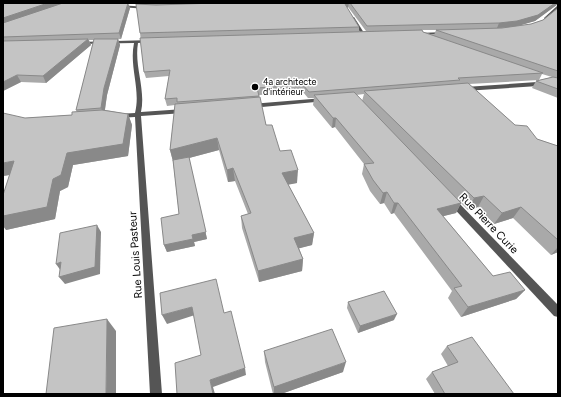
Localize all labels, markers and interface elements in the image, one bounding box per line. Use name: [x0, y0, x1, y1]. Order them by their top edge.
place label: 4a architecte d'intérieur: [263, 76, 317, 97]
marker: 4a architecte d'intérieur: [250, 82, 260, 92]
street label: Rue Pierre Curie: [456, 190, 521, 256]
street label: Rue Louis Pasteur: [126, 211, 145, 299]

